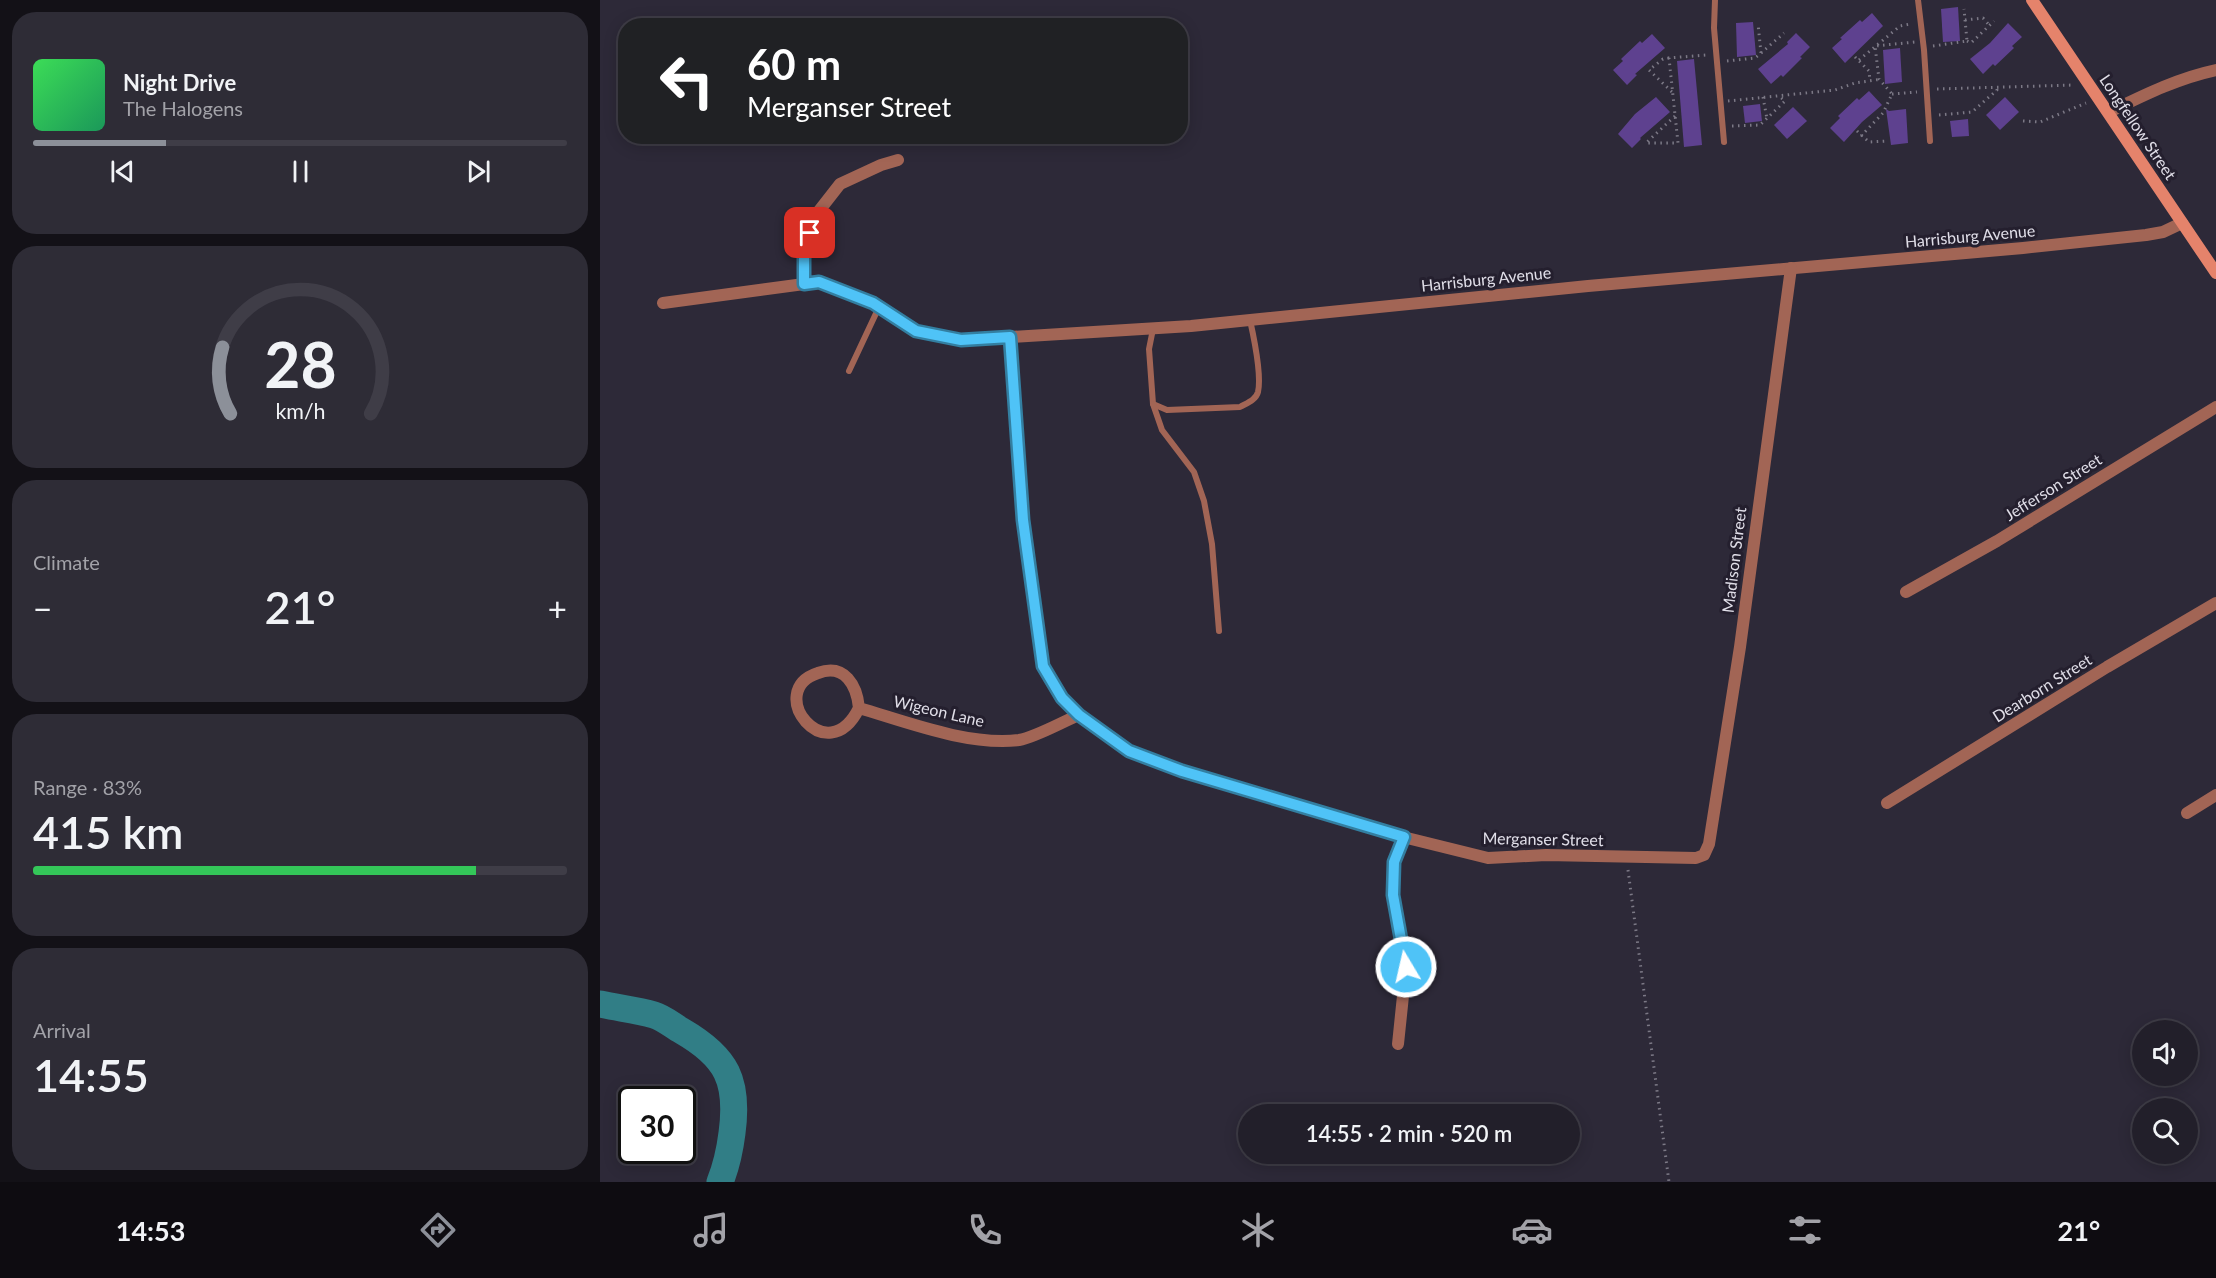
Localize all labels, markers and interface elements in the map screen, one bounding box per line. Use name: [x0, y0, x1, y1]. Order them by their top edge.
text: 60 m: [747, 39, 841, 89]
icon: left: [648, 42, 726, 120]
text: Night Drive: [123, 69, 236, 96]
street label: Longfellow Street: [2096, 71, 2181, 183]
text: Merganser Street: [747, 90, 951, 123]
text: The Halogens: [123, 96, 243, 120]
icon: previous: [106, 155, 139, 188]
icon: pause: [284, 155, 317, 188]
icon: next: [462, 155, 495, 188]
pin: [784, 207, 835, 258]
icon: arrive: [793, 216, 826, 249]
street label: Harrisburg Avenue: [1904, 220, 2036, 251]
street label: Harrisburg Avenue: [1420, 262, 1552, 295]
text: 28: [264, 326, 336, 401]
text: km/h: [275, 398, 325, 424]
street label: Jefferson Street: [2001, 449, 2105, 524]
street label: Madison Street: [1718, 506, 1749, 614]
text: Climate: [33, 550, 100, 574]
text: 21°: [265, 580, 335, 634]
text: −: [33, 588, 52, 628]
text: +: [548, 588, 567, 628]
street label: Dearborn Street: [1989, 649, 2095, 726]
street label: Wigeon Lane: [892, 691, 986, 730]
text: Range · 83%: [33, 775, 142, 799]
text: 415 km: [33, 805, 183, 859]
street label: Merganser Street: [1482, 828, 1604, 849]
position arrow: [1374, 935, 1438, 999]
text: Arrival: [33, 1018, 91, 1042]
map controls: [2132, 1020, 2198, 1164]
button: sound: [2132, 1020, 2198, 1086]
text: 14:55: [33, 1048, 149, 1102]
speed limit sign: 30: [618, 1086, 696, 1164]
button: search: [2132, 1098, 2198, 1164]
text: 14:55 · 2 min · 520 m: [1306, 1120, 1512, 1147]
icon: directions: [417, 1209, 459, 1251]
icon: music: [690, 1209, 732, 1251]
icon: phone: [964, 1209, 1006, 1251]
icon: climate: [1237, 1209, 1279, 1251]
icon: car: [1511, 1209, 1553, 1251]
icon: filters: [1784, 1209, 1826, 1251]
text: 14:53: [116, 1214, 185, 1247]
text: 21°: [2058, 1214, 2100, 1247]

